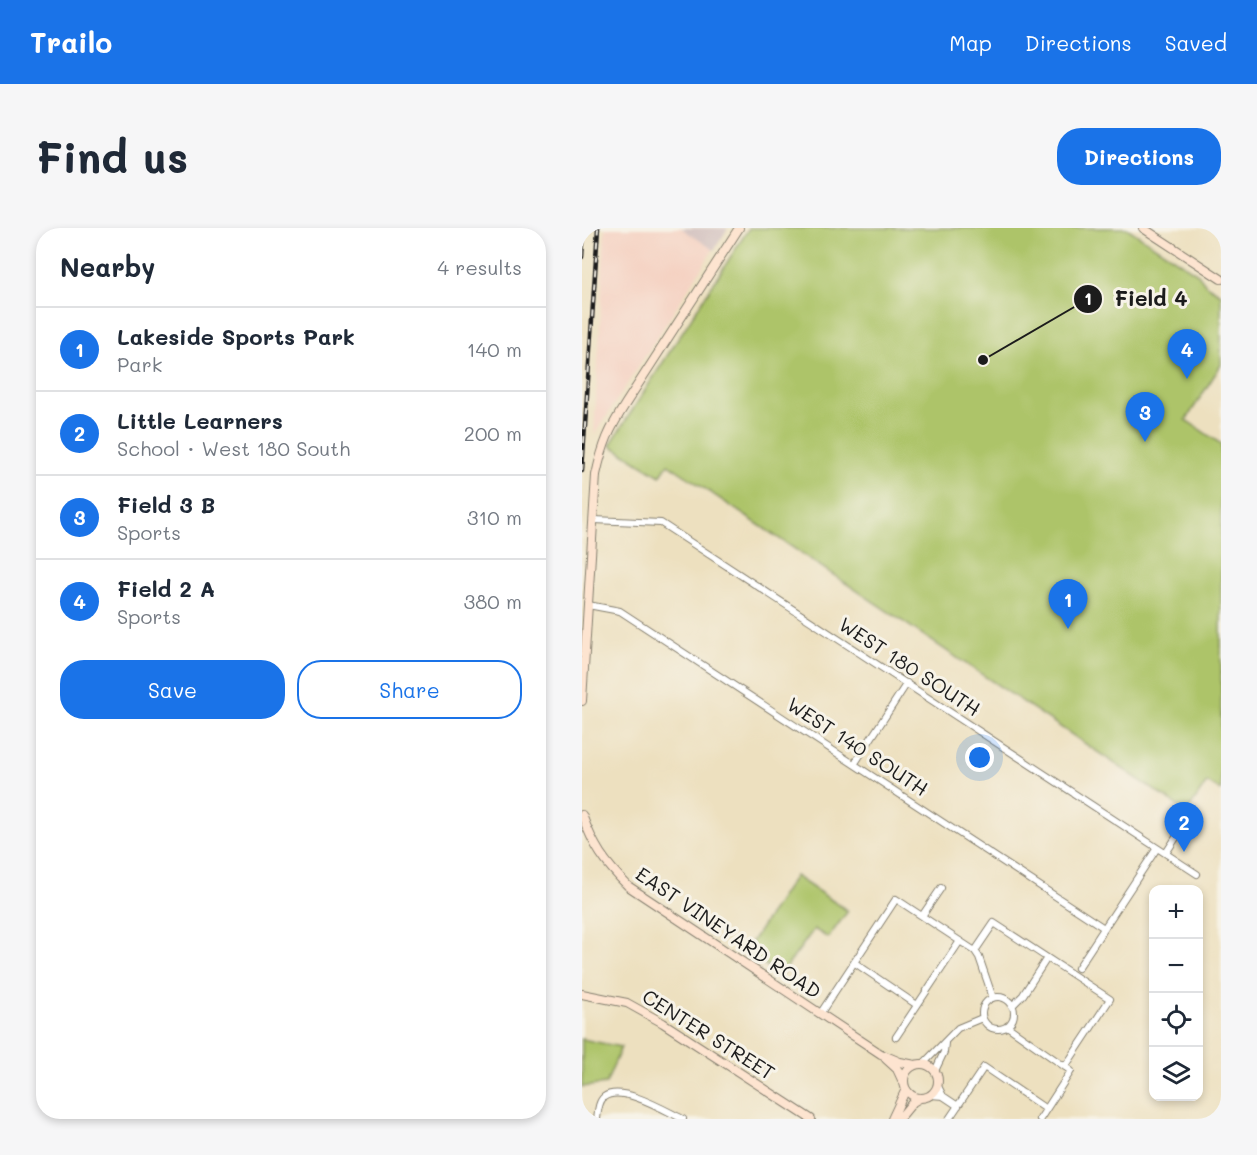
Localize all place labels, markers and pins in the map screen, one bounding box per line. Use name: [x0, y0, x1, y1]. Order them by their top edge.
callout: Field 4: [1073, 279, 1200, 318]
pin: 4: [1168, 330, 1206, 379]
pin: 3: [1126, 392, 1164, 442]
pin: 1: [1048, 580, 1088, 629]
pin: 2: [1164, 802, 1204, 852]

